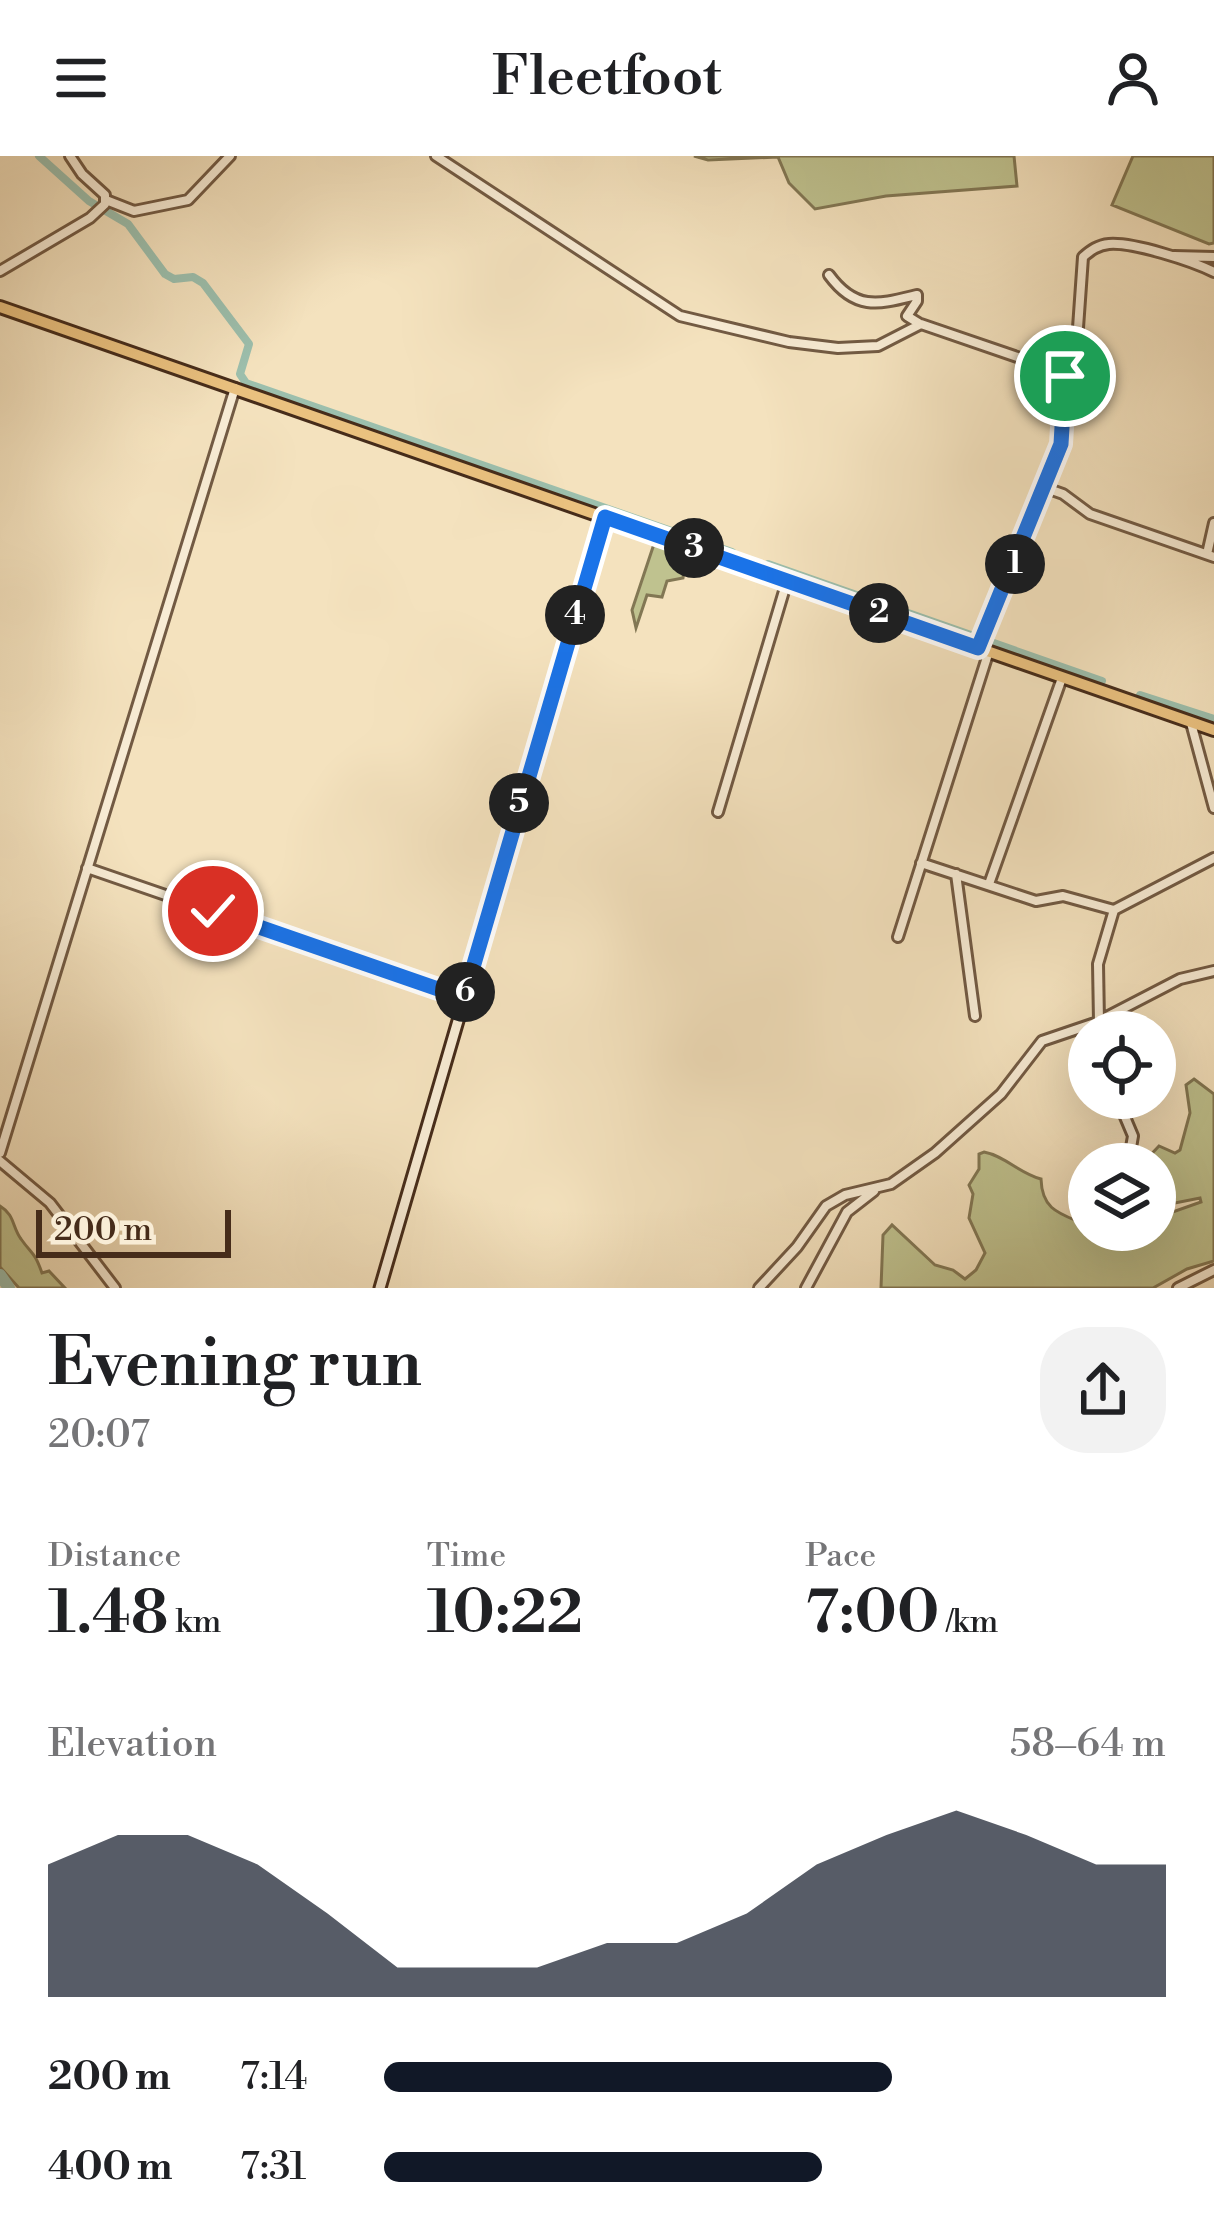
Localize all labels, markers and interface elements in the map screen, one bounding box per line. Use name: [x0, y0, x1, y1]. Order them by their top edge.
text: Fleetfoot: [492, 44, 722, 112]
icon: menu: [48, 45, 114, 111]
icon: person: [1100, 45, 1166, 111]
pin: [1014, 325, 1116, 427]
icon: arrive: [1032, 343, 1098, 409]
pin: 3: [664, 518, 724, 578]
text: 3: [684, 527, 704, 568]
pin: 1: [985, 534, 1045, 594]
text: 1: [1007, 543, 1023, 584]
pin: 2: [849, 583, 909, 643]
pin: 4: [545, 585, 605, 645]
text: 2: [869, 592, 889, 633]
text: 4: [564, 594, 586, 635]
pin: 5: [489, 773, 549, 833]
text: 5: [509, 782, 529, 823]
pin: [162, 860, 264, 962]
icon: check: [180, 878, 246, 944]
pin: 6: [435, 962, 495, 1022]
text: 6: [455, 971, 475, 1012]
map controls: [1068, 1011, 1176, 1251]
button: locate: [1068, 1011, 1176, 1119]
button: layers: [1068, 1143, 1176, 1251]
scale bar: [36, 1204, 231, 1257]
text: 200 m: [54, 1210, 152, 1251]
text: Evening run: [48, 1324, 422, 1407]
button: share: [1040, 1327, 1166, 1453]
text: 20:07: [48, 1411, 150, 1460]
text: Distance: [48, 1536, 181, 1577]
text: Time: [427, 1536, 506, 1577]
text: Pace: [805, 1536, 876, 1577]
text: 1.48: [48, 1577, 168, 1652]
text: 10:22: [427, 1577, 583, 1652]
text: 7:00: [805, 1577, 939, 1652]
text: km: [168, 1602, 221, 1643]
text: /km: [939, 1602, 998, 1643]
text: Elevation: [48, 1720, 217, 1769]
text: 58–64 m: [1010, 1720, 1166, 1769]
text: 200 m: [48, 2053, 171, 2102]
text: 7:14: [240, 2053, 307, 2102]
text: 400 m: [48, 2143, 173, 2192]
text: 7:31: [240, 2143, 306, 2192]

